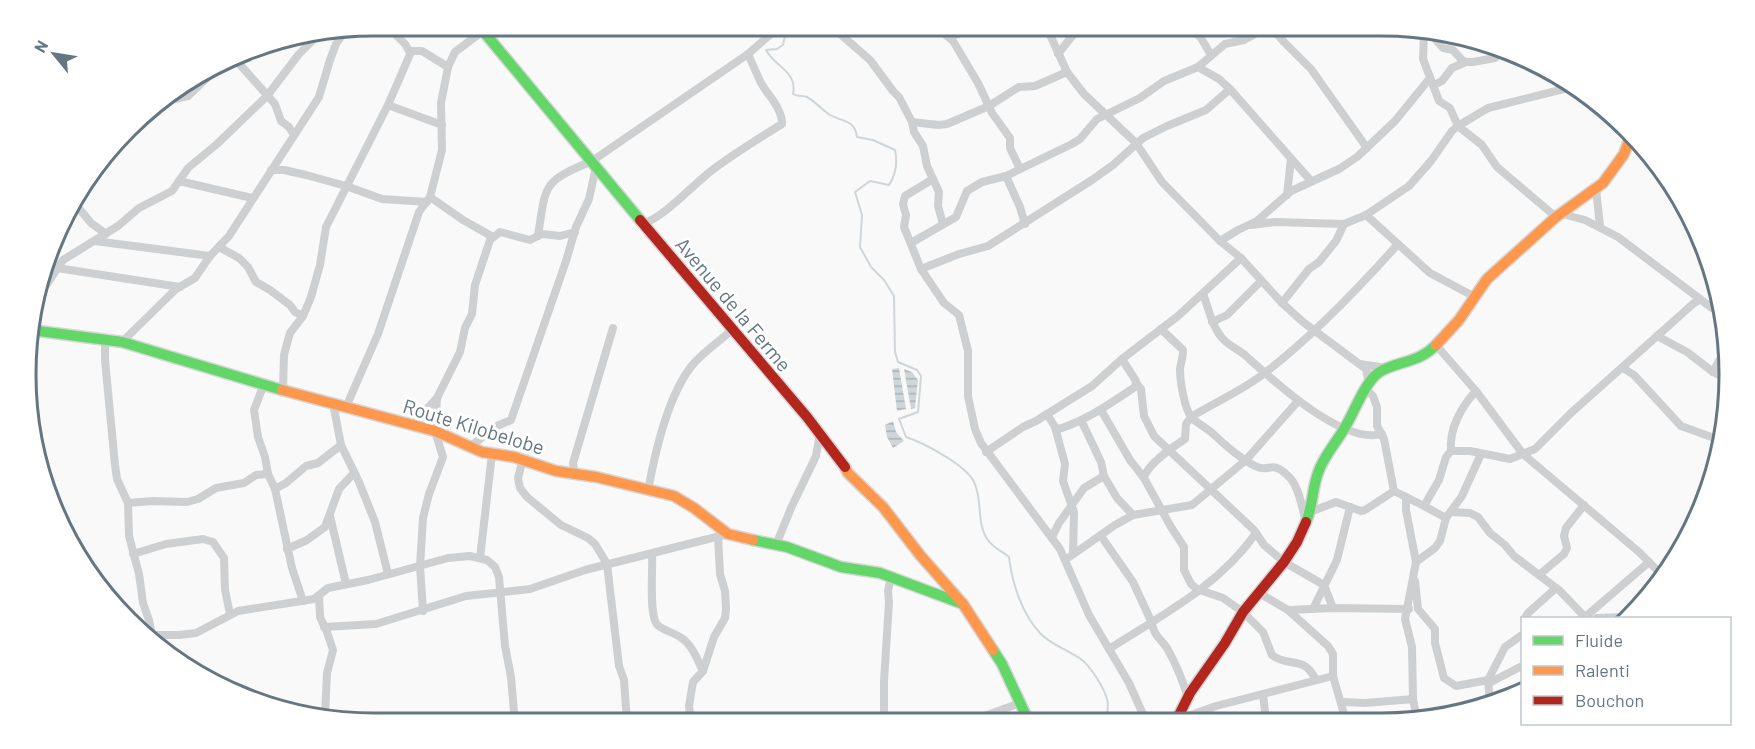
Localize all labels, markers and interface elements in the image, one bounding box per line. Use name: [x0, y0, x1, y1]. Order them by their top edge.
north arrow: [24, 24, 84, 84]
text: N: [30, 37, 51, 56]
street label: Avenue de la Ferme: [671, 232, 797, 376]
street label: Route Kilobelobe: [400, 393, 548, 459]
legend: [1521, 617, 1731, 725]
text: Fluide: [1575, 629, 1623, 651]
text: Ralenti: [1575, 659, 1630, 681]
text: Bouchon: [1575, 689, 1644, 711]

